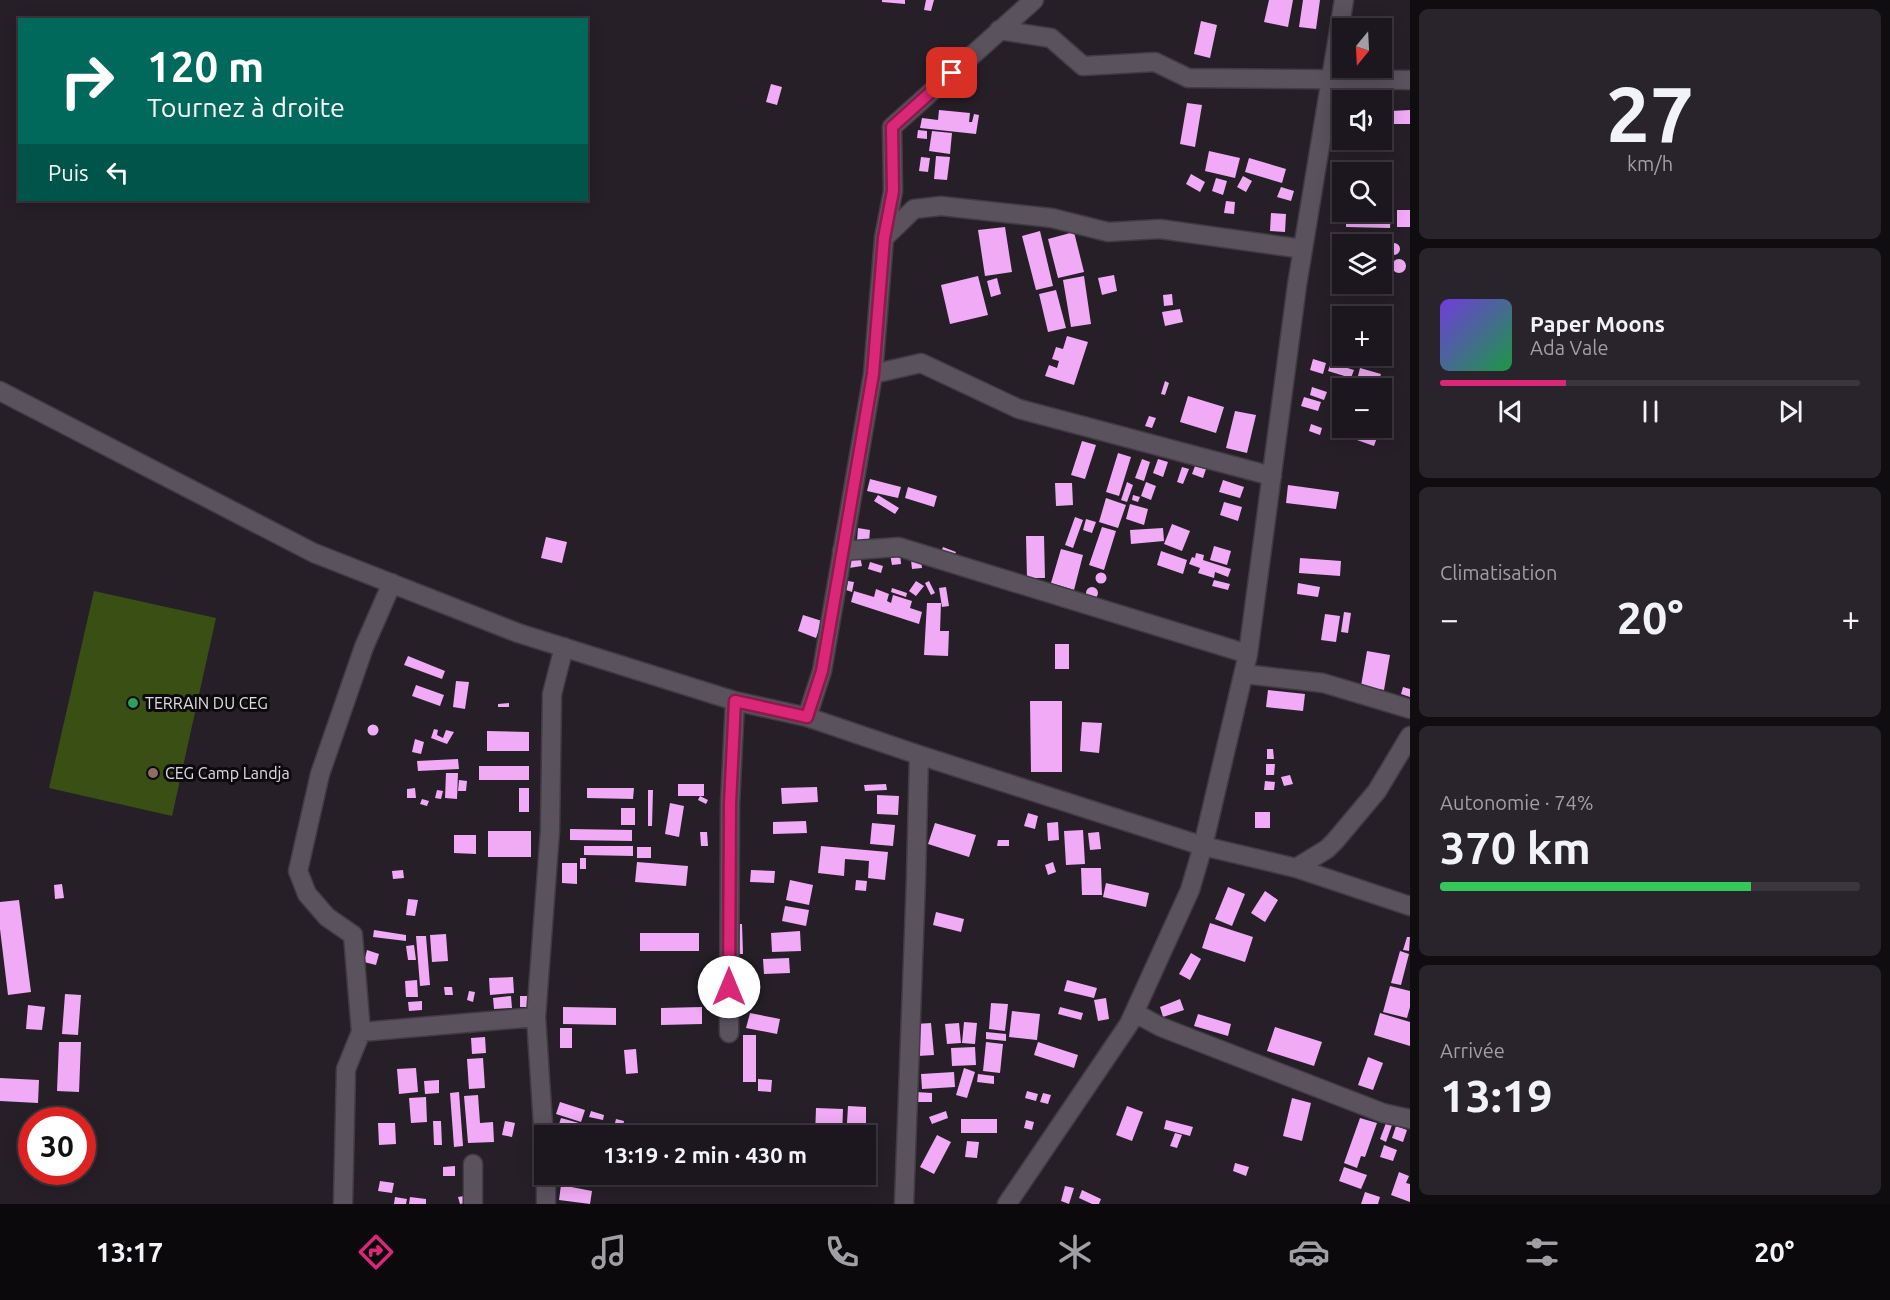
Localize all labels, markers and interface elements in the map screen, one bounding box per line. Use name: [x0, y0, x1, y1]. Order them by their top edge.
north arrow: [1332, 18, 1392, 78]
map controls: [1332, 18, 1392, 438]
icon: right: [48, 42, 126, 120]
text: 120 m: [147, 43, 264, 90]
pin: [926, 47, 977, 98]
icon: arrive: [935, 56, 968, 89]
text: 27: [1606, 69, 1694, 157]
button: sound: [1332, 90, 1392, 150]
text: Tournez à droite: [147, 92, 345, 122]
text: km/h: [1627, 152, 1673, 175]
icon: left: [101, 156, 134, 189]
text: Puis: [48, 160, 89, 185]
button: search: [1332, 162, 1392, 222]
button: layers: [1332, 234, 1392, 294]
button: +: [1332, 306, 1392, 366]
text: Paper Moons: [1530, 311, 1665, 336]
text: Ada Vale: [1530, 336, 1608, 359]
button: −: [1332, 378, 1392, 438]
icon: previous: [1494, 395, 1527, 428]
icon: pause: [1634, 395, 1667, 428]
icon: next: [1774, 395, 1807, 428]
text: Climatisation: [1440, 561, 1557, 584]
text: 20°: [1617, 592, 1683, 643]
text: −: [1440, 600, 1459, 637]
text: +: [1841, 600, 1860, 637]
place label: TERRAIN DU CEG: [145, 694, 268, 712]
marker: TERRAIN DU CEG: [126, 696, 140, 710]
place label: CEG Camp Landja: [165, 764, 290, 782]
marker: CEG Camp Landja: [146, 766, 160, 780]
text: Autonomie · 74%: [1440, 791, 1594, 814]
text: 370 km: [1440, 822, 1591, 873]
position arrow: [697, 955, 761, 1019]
text: Arrivée: [1440, 1039, 1505, 1062]
text: 13:19: [1440, 1070, 1553, 1121]
speed limit sign: 30: [18, 1107, 96, 1185]
text: 13:19 · 2 min · 430 m: [603, 1142, 807, 1167]
icon: directions: [355, 1231, 397, 1273]
icon: music: [588, 1231, 630, 1273]
icon: phone: [821, 1231, 863, 1273]
icon: climate: [1054, 1231, 1096, 1273]
icon: car: [1288, 1231, 1330, 1273]
icon: filters: [1521, 1231, 1563, 1273]
text: 13:17: [96, 1237, 163, 1267]
text: 20°: [1754, 1237, 1794, 1267]

